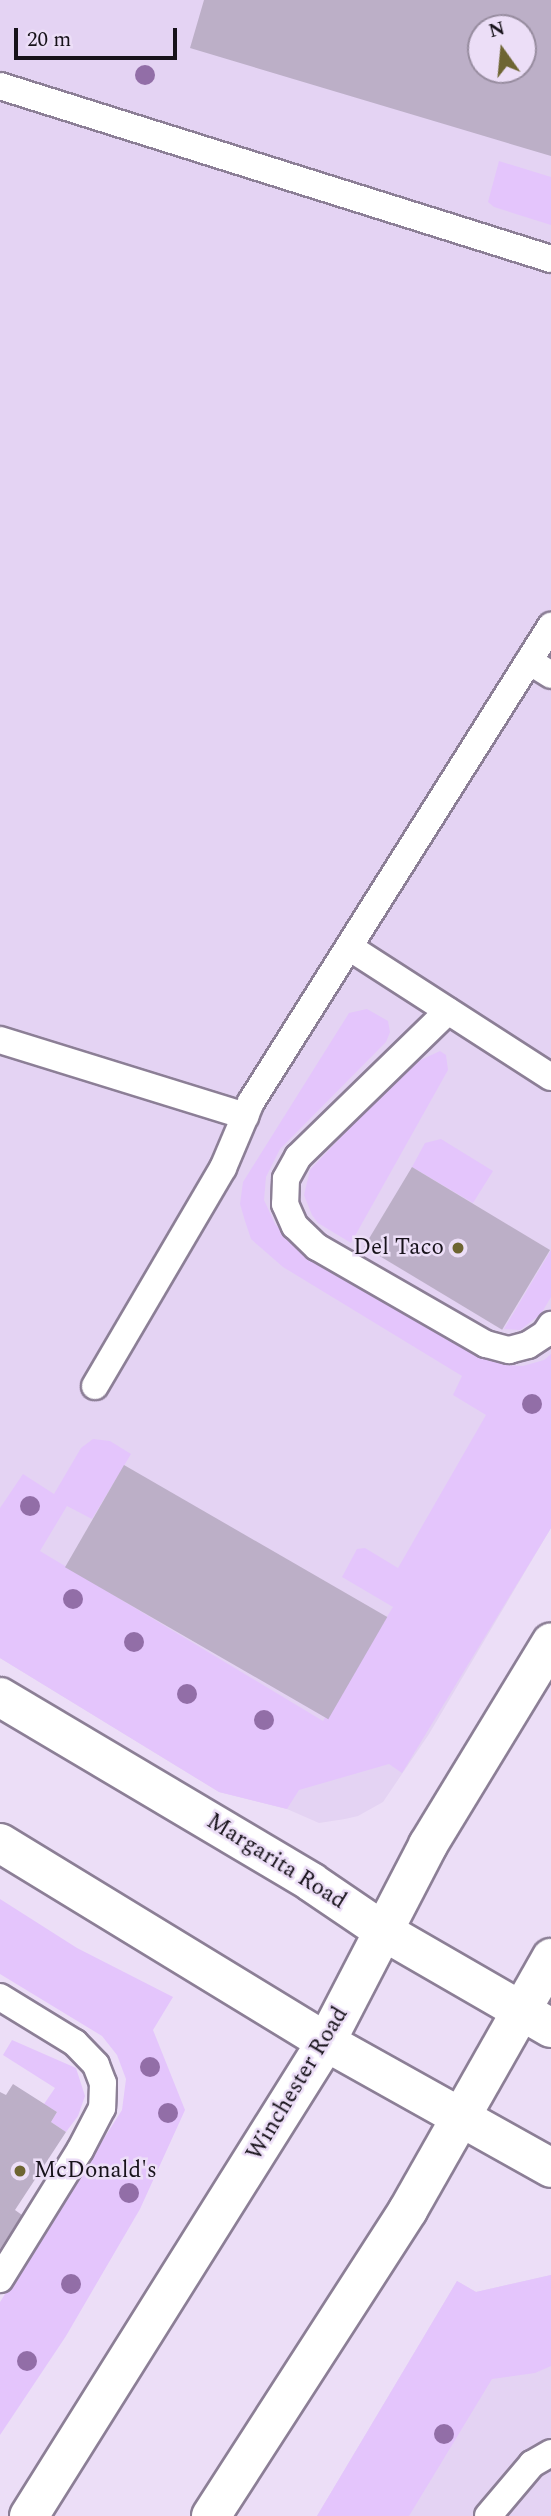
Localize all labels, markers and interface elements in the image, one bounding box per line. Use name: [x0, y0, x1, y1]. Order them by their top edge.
scale bar: [18, 14, 180, 58]
north arrow: [467, 14, 537, 84]
text: N: [486, 14, 508, 46]
text: 20 m: [27, 24, 71, 56]
place label: Del Taco: [353, 1234, 444, 1262]
marker: Del Taco: [450, 1240, 466, 1256]
street label: Margarita Road: [201, 1808, 351, 1916]
street label: Winchester Road: [241, 2002, 355, 2166]
place label: McDonald's: [34, 2157, 157, 2185]
marker: McDonald's: [12, 2163, 28, 2179]

